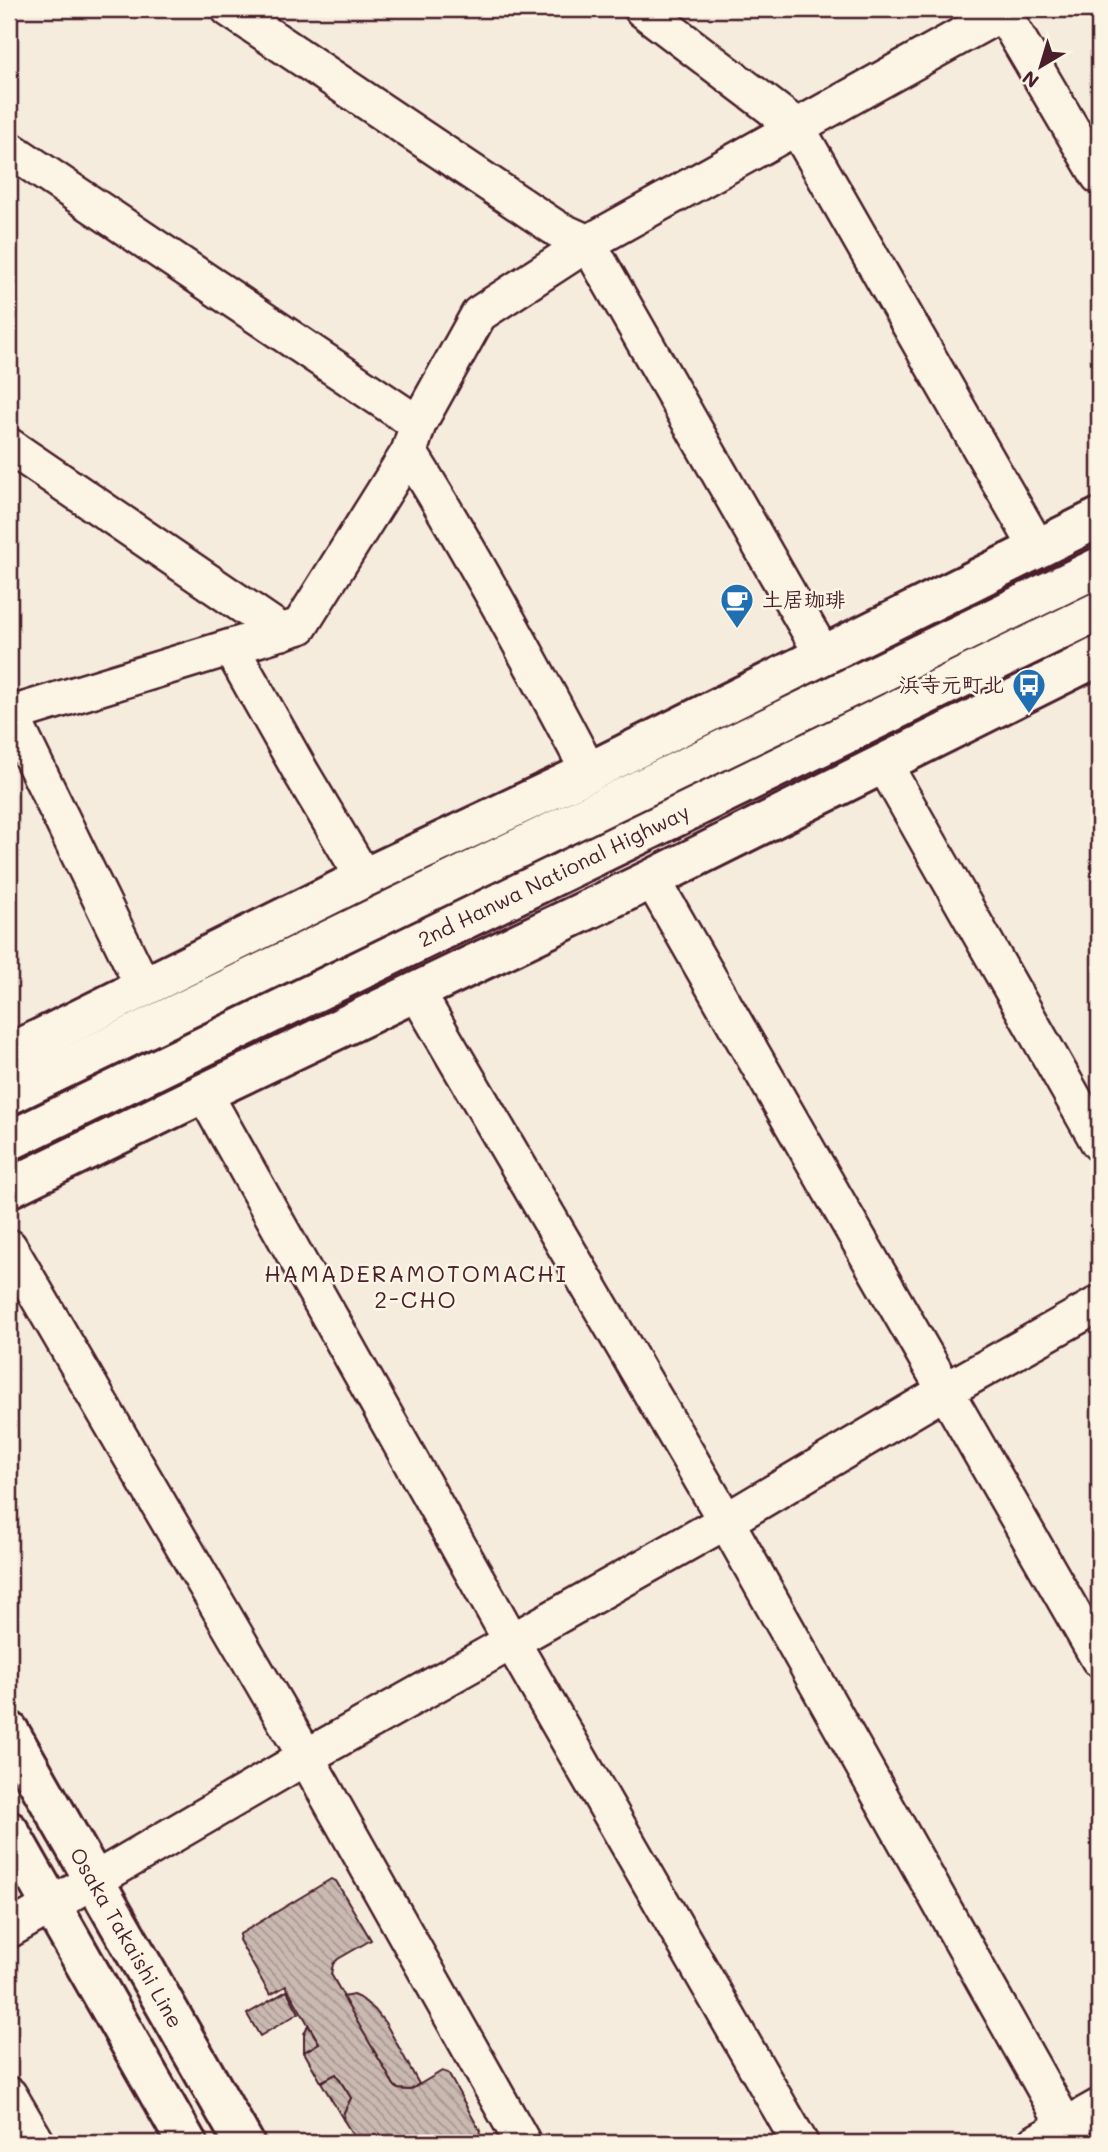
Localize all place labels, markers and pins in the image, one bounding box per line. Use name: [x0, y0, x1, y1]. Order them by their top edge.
cafe icon: 土居珈琲: [718, 581, 756, 630]
place label: 土居珈琲: [762, 585, 846, 612]
bus stop icon: 浜寺元町北: [1010, 666, 1048, 715]
place label: 浜寺元町北: [899, 670, 1004, 697]

